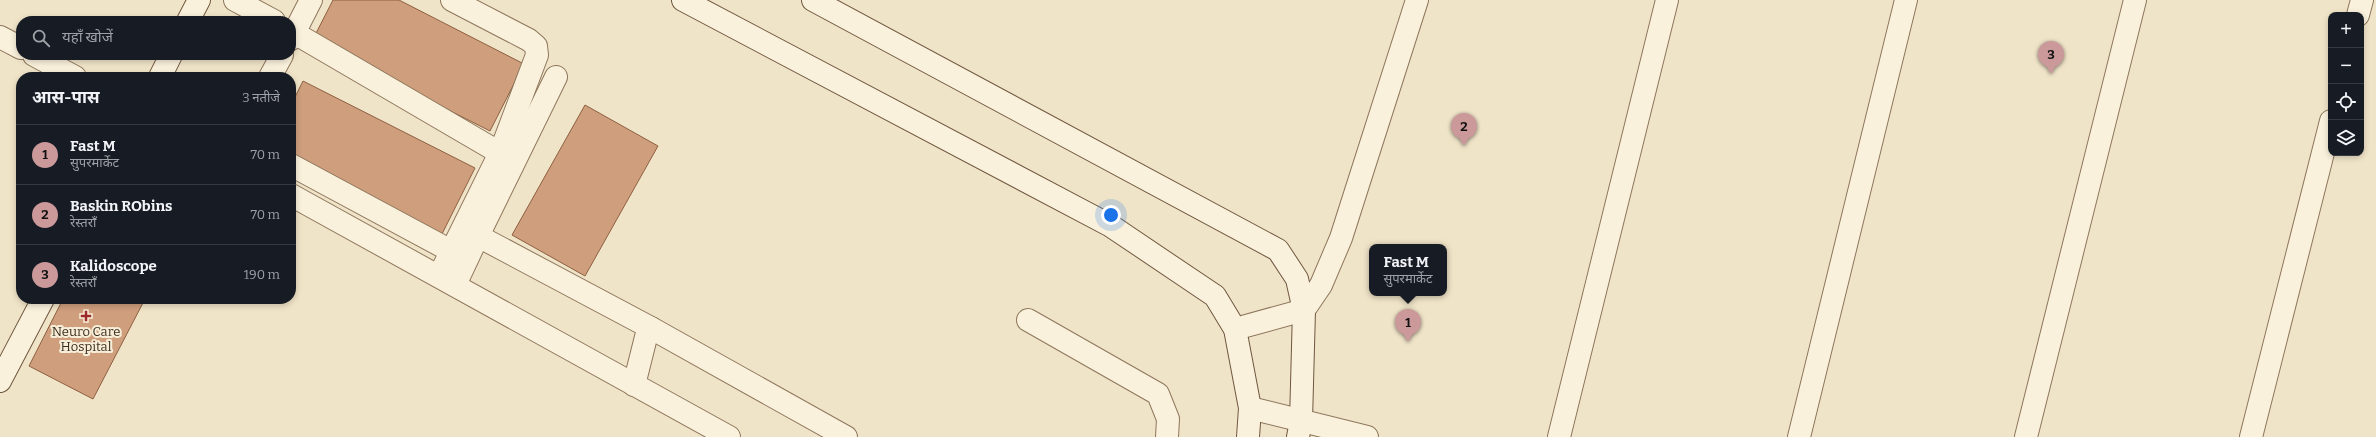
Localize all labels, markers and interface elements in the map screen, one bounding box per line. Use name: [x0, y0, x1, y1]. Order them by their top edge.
map controls: [2328, 12, 2364, 156]
button: +: [2328, 12, 2364, 48]
search box: [16, 16, 296, 60]
icon: search: [30, 27, 52, 49]
text: यहाँ खोजें: [62, 28, 113, 46]
pin: 3: [2038, 41, 2064, 74]
button: −: [2328, 48, 2364, 84]
button: locate: [2328, 84, 2364, 120]
text: आस-पास: [32, 87, 100, 108]
text: 3 नतीजे: [242, 90, 280, 105]
pin: 2: [1451, 113, 1477, 146]
button: layers: [2328, 120, 2364, 156]
text: Fast M: [70, 137, 116, 155]
text: 1: [42, 147, 48, 162]
text: 70 m: [250, 147, 280, 162]
text: सुपरमार्केट: [70, 155, 119, 170]
text: Baskin RObins: [70, 197, 173, 215]
your location: [1101, 205, 1121, 225]
text: 2: [41, 207, 49, 222]
text: 70 m: [250, 207, 280, 222]
text: रेस्तराँ: [70, 215, 96, 230]
popup: [1369, 244, 1447, 296]
text: Fast M: [1383, 253, 1429, 271]
text: Kalidoscope: [70, 257, 157, 275]
text: 3: [41, 267, 49, 282]
text: 190 m: [244, 267, 280, 282]
text: सुपरमार्केट: [1383, 271, 1433, 286]
text: रेस्तराँ: [70, 275, 96, 290]
pin: 1: [1395, 309, 1421, 342]
marker: Neuro Care Hospital: [80, 310, 92, 322]
place label: Neuro Care Hospital: [52, 324, 120, 354]

